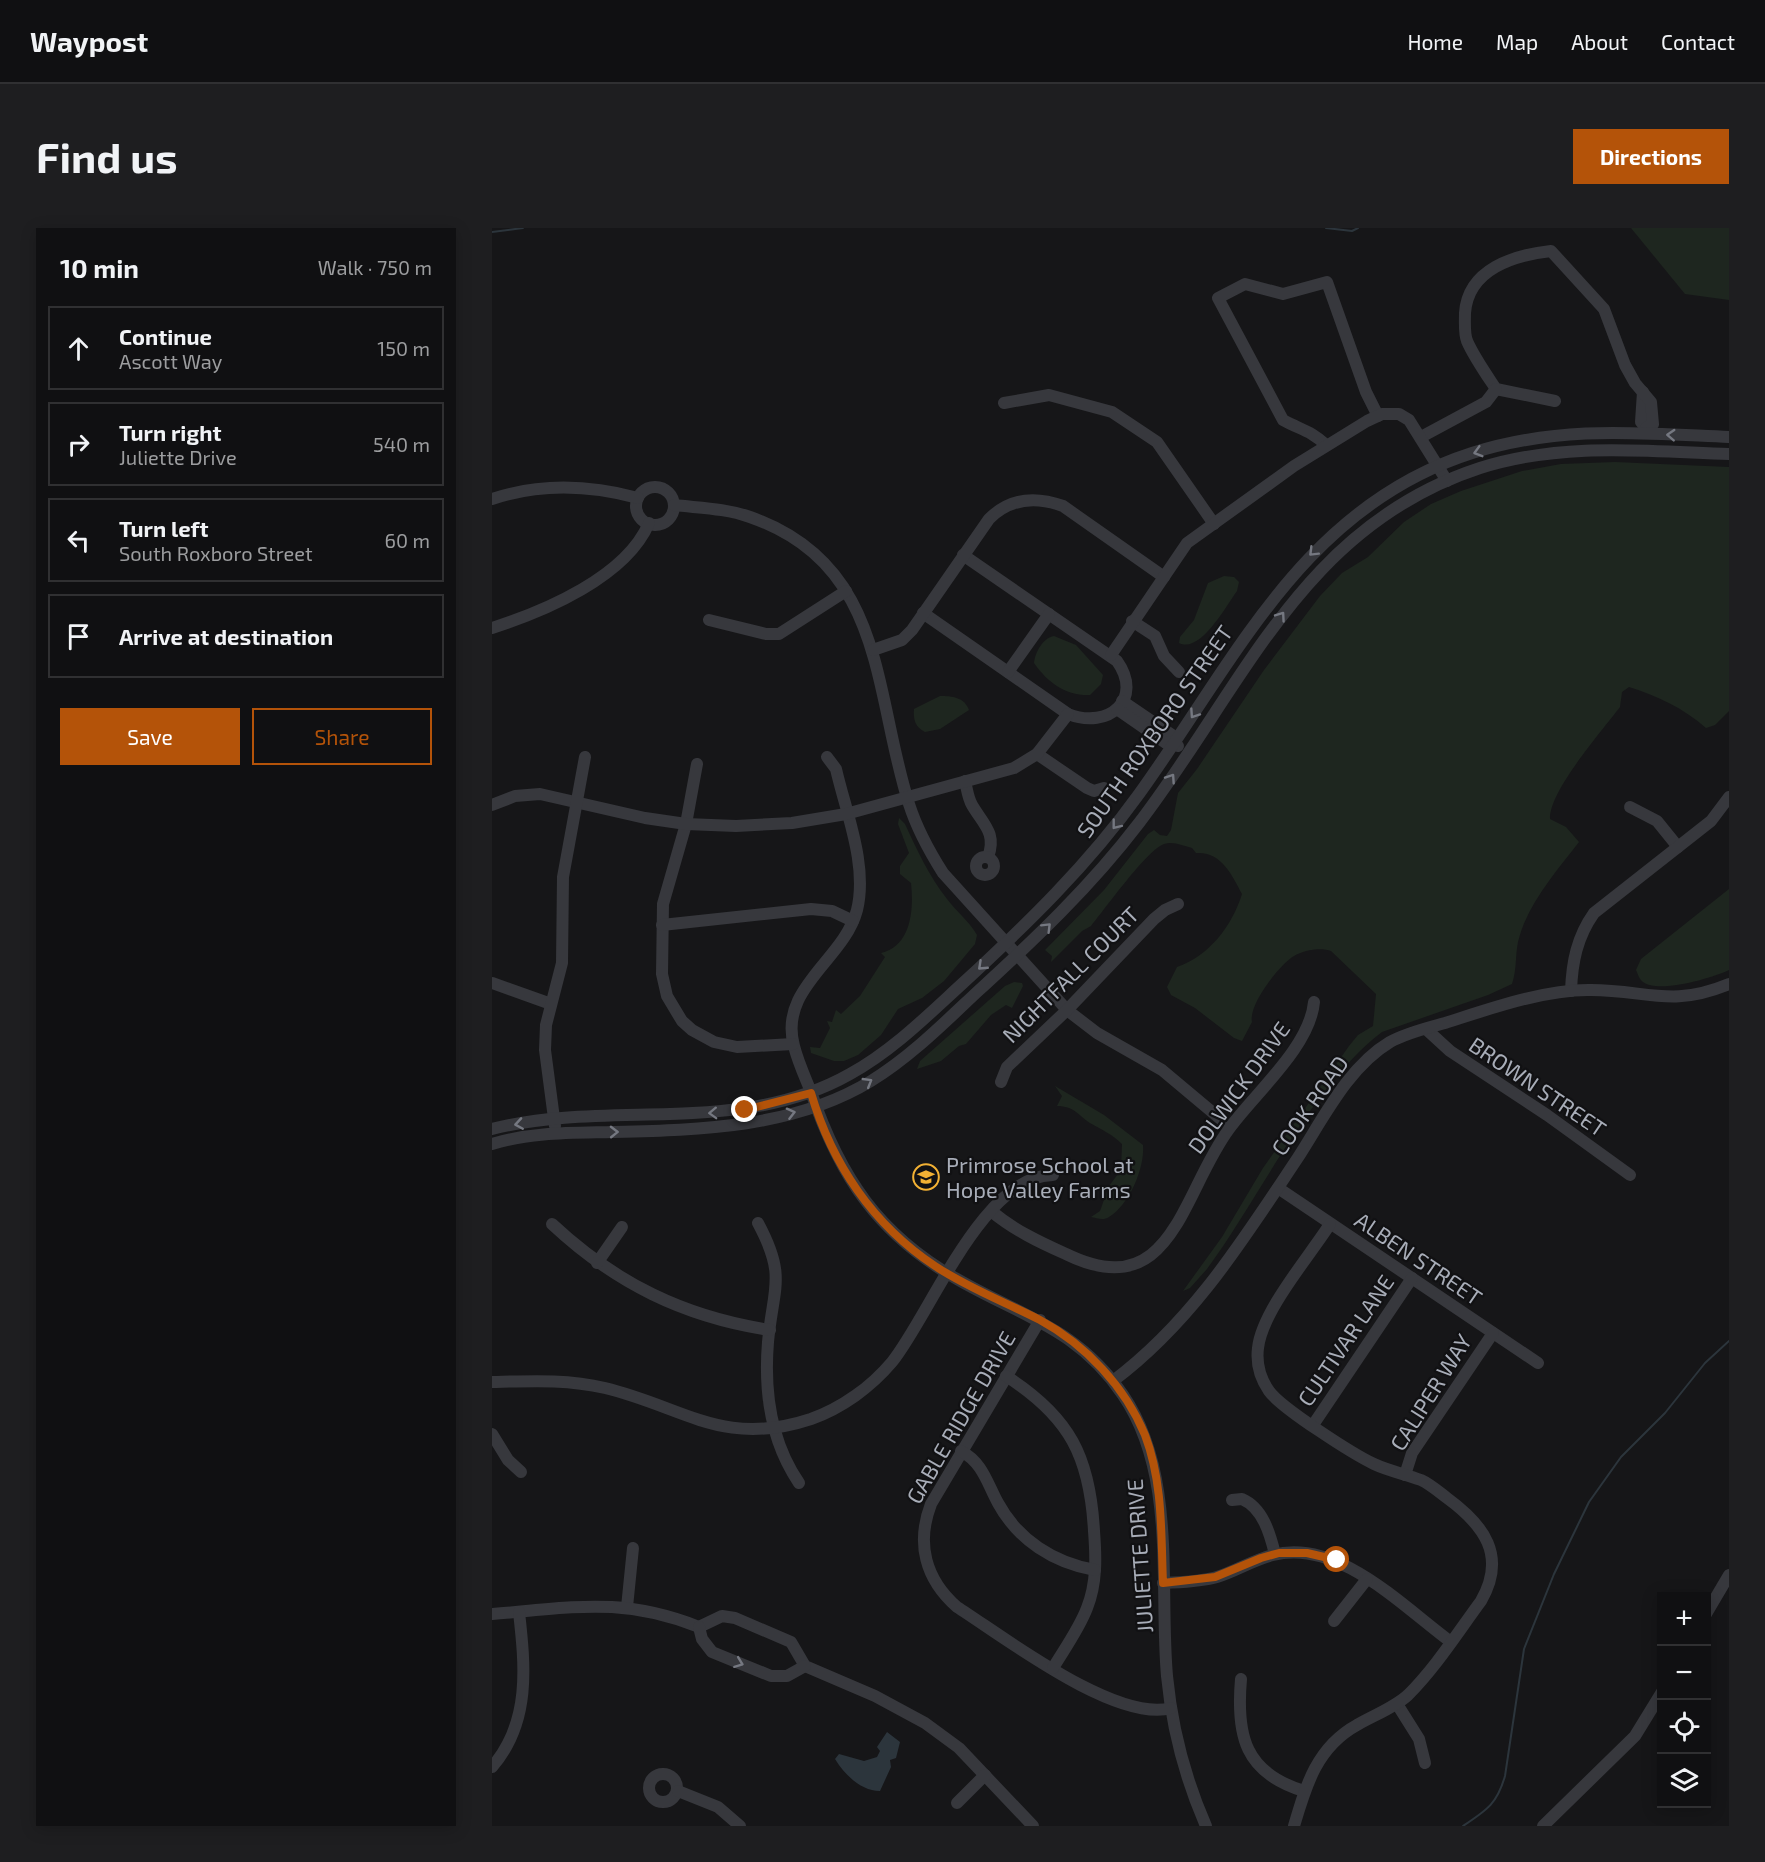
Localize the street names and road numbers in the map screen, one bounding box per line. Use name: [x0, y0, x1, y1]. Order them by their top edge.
street label: SOUTH ROXBORO STREET: [1071, 620, 1237, 842]
street label: NIGHTFALL COURT: [997, 900, 1144, 1047]
street label: DOLWICK DRIVE: [1182, 1016, 1294, 1158]
street label: BROWN STREET: [1465, 1031, 1611, 1141]
street label: COOK ROAD: [1265, 1050, 1353, 1160]
street label: ALBEN STREET: [1351, 1206, 1488, 1310]
street label: CULTIVAR LANE: [1292, 1270, 1398, 1410]
street label: GABLE RIDGE DRIVE: [900, 1326, 1020, 1508]
street label: CALIPER WAY: [1384, 1329, 1476, 1455]
street label: JULIETTE DRIVE: [1121, 1478, 1157, 1634]

